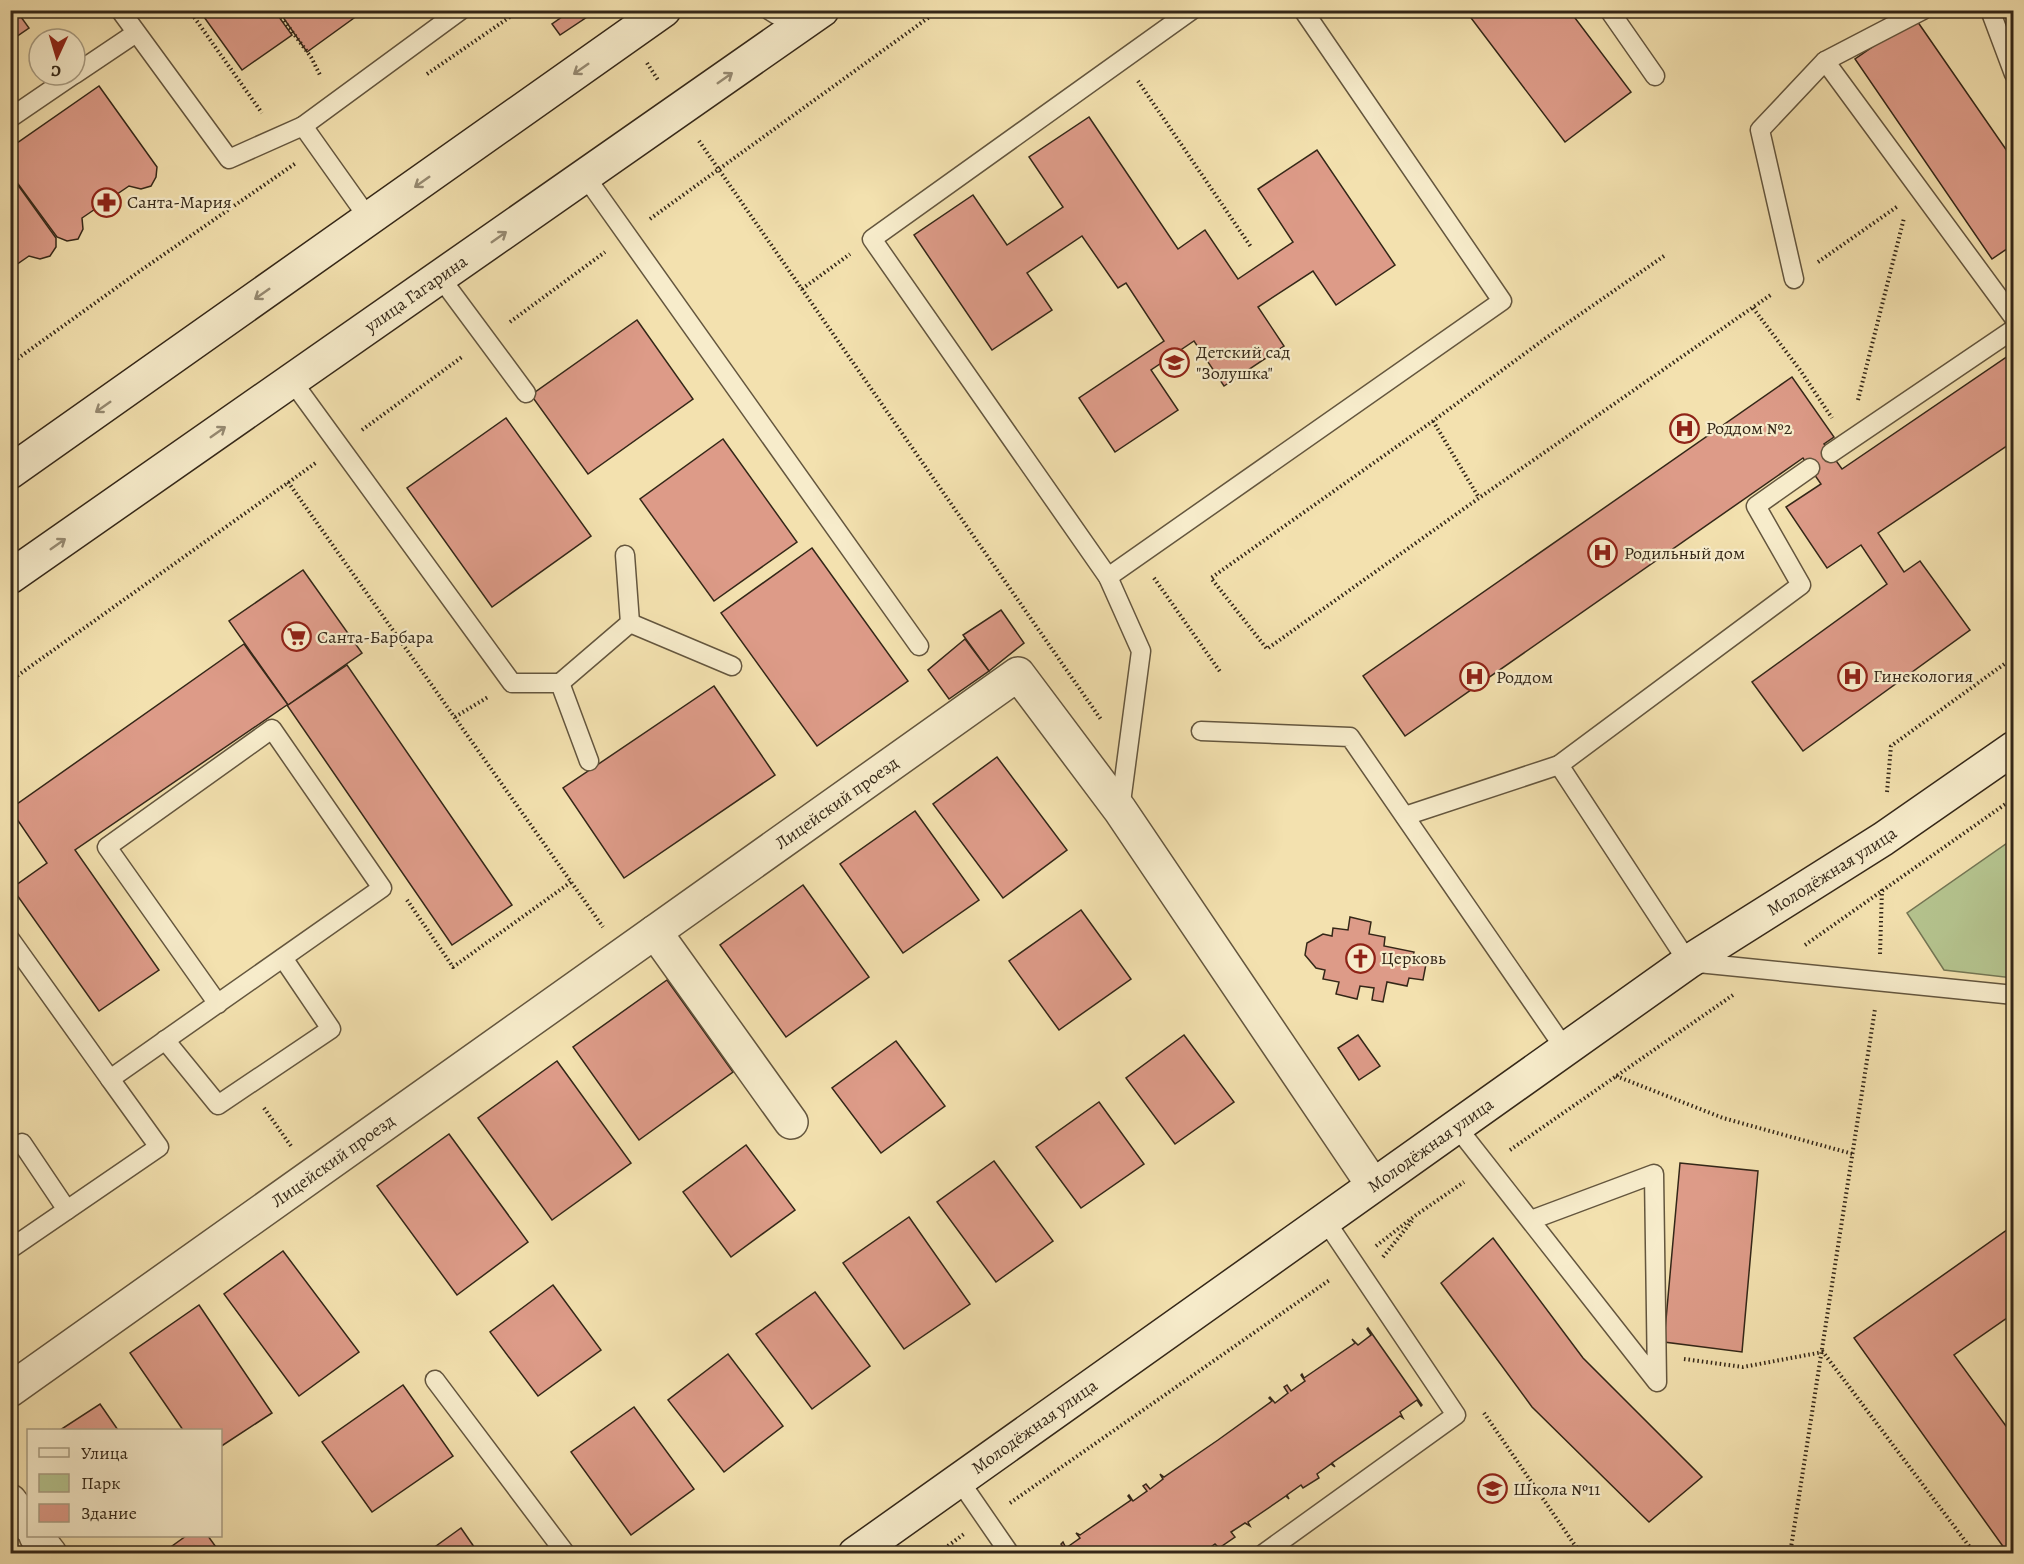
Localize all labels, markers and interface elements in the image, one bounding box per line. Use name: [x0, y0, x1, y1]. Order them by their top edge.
north arrow: [27, 27, 87, 87]
text: С: [50, 60, 62, 82]
one-way arrow: [573, 63, 589, 75]
one-way arrow: [716, 72, 732, 84]
one-way arrow: [414, 176, 430, 188]
pharmacy icon: Санта-Мария: [90, 186, 122, 218]
place label: Санта-Мария: [127, 190, 232, 214]
one-way arrow: [490, 230, 506, 243]
street label: улица Гагарина: [359, 249, 473, 338]
one-way arrow: [255, 288, 271, 300]
place label: Детский сад "Золушка": [1196, 340, 1290, 385]
school or university icon: Детский сад "Золушка": [1159, 346, 1191, 378]
one-way arrow: [95, 401, 111, 413]
hospital icon: Роддом №2: [1669, 412, 1701, 444]
place label: Роддом №2: [1706, 416, 1793, 440]
one-way arrow: [210, 426, 226, 438]
hospital icon: Родильный дом: [1587, 537, 1619, 569]
one-way arrow: [50, 538, 66, 550]
place label: Родильный дом: [1624, 541, 1745, 565]
supermarket icon: Санта-Барбара: [280, 621, 312, 653]
place label: Санта-Барбара: [317, 625, 434, 649]
hospital icon: Гинекология: [1836, 660, 1868, 692]
hospital icon: Роддом: [1459, 661, 1491, 693]
place label: Гинекология: [1873, 664, 1973, 688]
place label: Роддом: [1496, 665, 1553, 689]
street label: Лицейский проезд: [770, 751, 903, 855]
street label: Молодёжная улица: [1762, 821, 1902, 921]
church icon: Церковь: [1344, 942, 1376, 974]
place label: Церковь: [1381, 946, 1446, 970]
street label: Молодёжная улица: [1363, 1092, 1499, 1198]
street label: Лицейский проезд: [266, 1108, 400, 1213]
street label: Молодёжная улица: [966, 1373, 1103, 1480]
legend: [27, 1429, 222, 1537]
text: Улица: [81, 1441, 129, 1465]
text: Парк: [81, 1471, 121, 1495]
school or university icon: Школа №11: [1476, 1473, 1508, 1505]
place label: Школа №11: [1513, 1477, 1600, 1501]
text: Здание: [81, 1501, 137, 1525]

